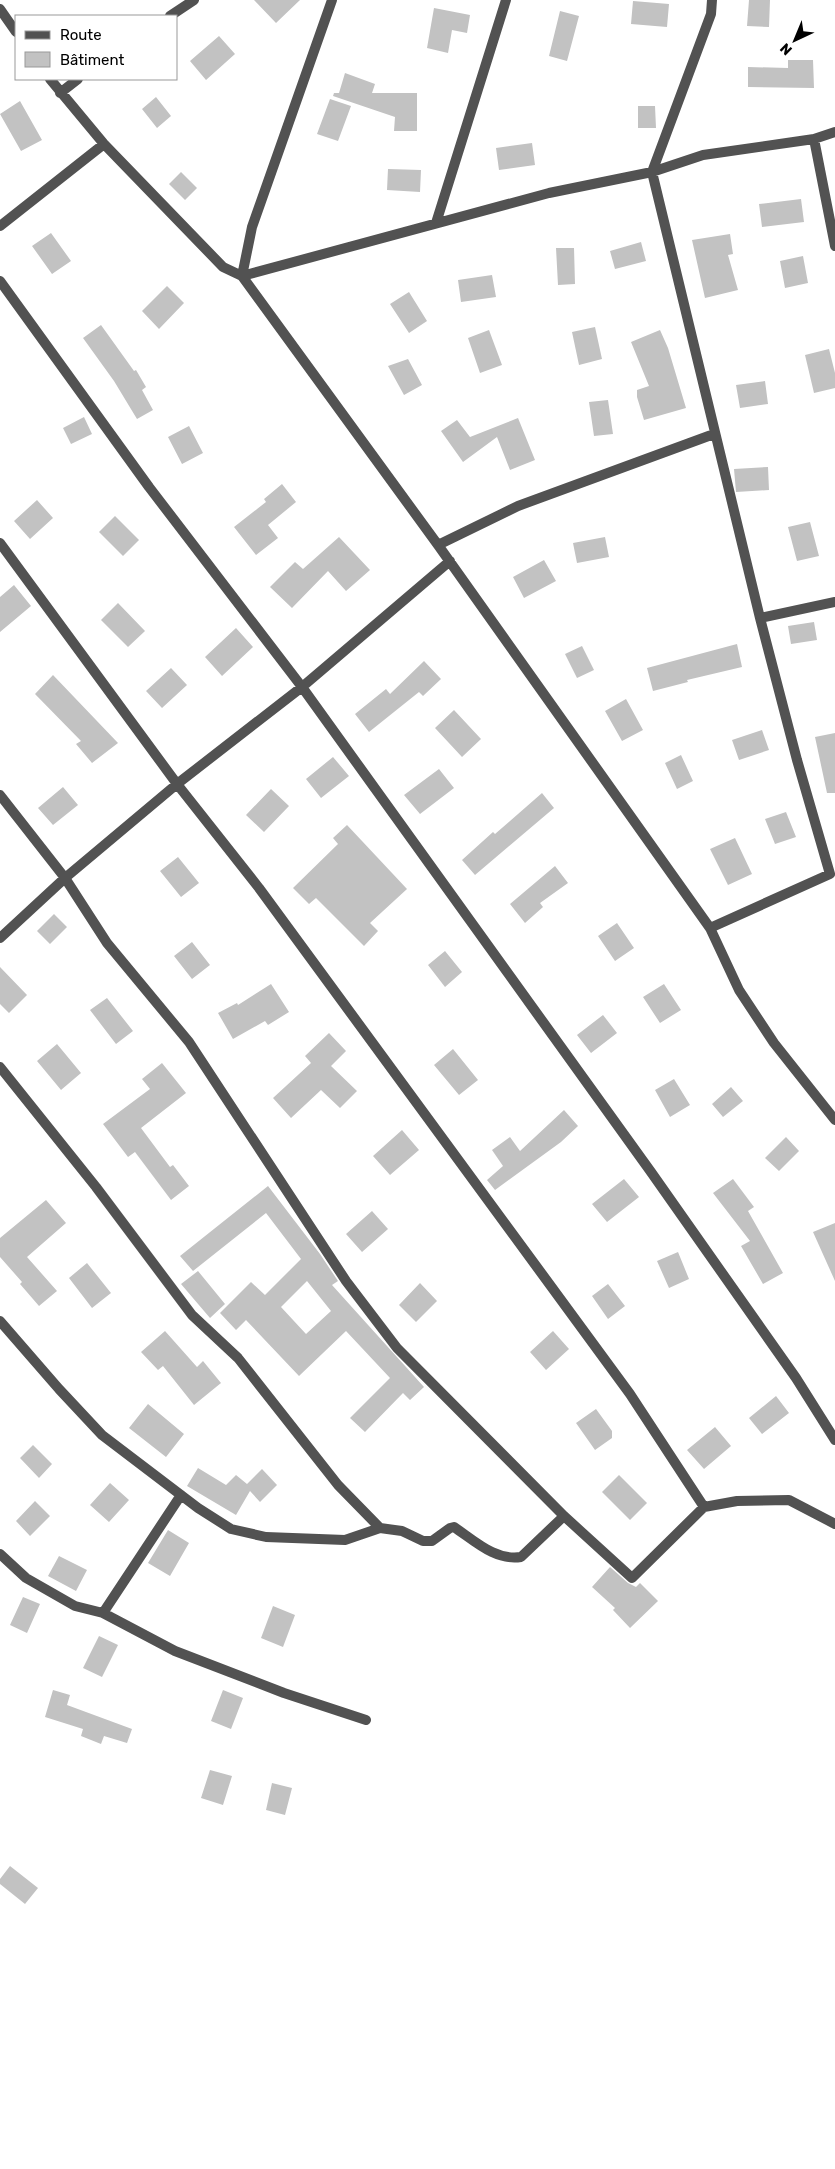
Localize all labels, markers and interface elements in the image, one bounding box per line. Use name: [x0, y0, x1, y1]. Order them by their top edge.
legend: [15, 15, 178, 80]
north arrow: [770, 15, 820, 65]
text: Route: [60, 26, 102, 44]
text: N: [777, 39, 796, 59]
text: Bâtiment: [60, 51, 124, 69]

